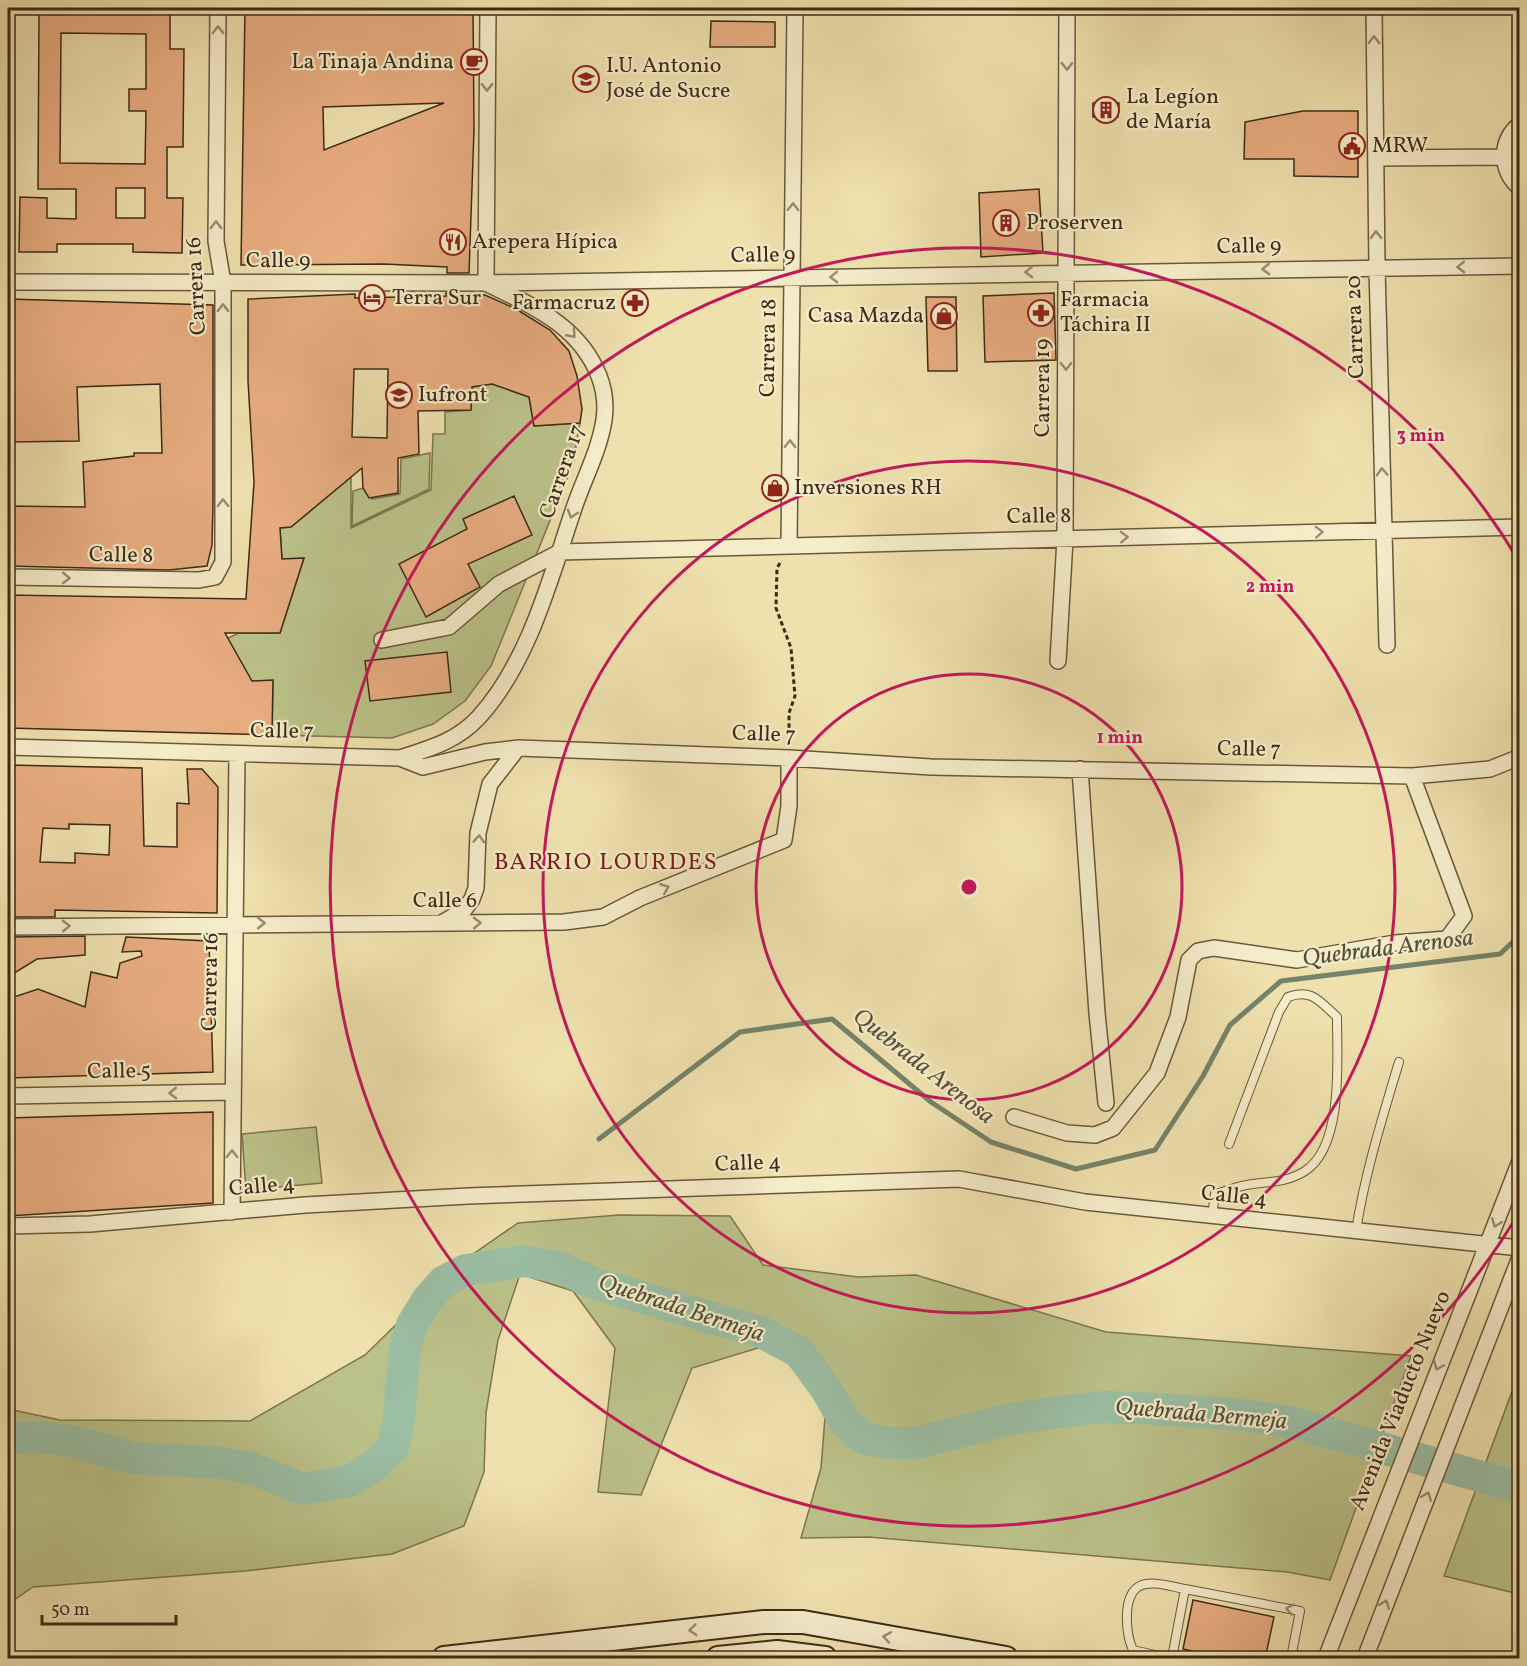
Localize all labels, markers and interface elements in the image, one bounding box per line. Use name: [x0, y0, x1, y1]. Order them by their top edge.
one-way arrow: [212, 26, 224, 35]
one-way arrow: [1368, 35, 1381, 44]
place label: La Tinaja Andina: [291, 47, 454, 78]
cafe icon: La Tinaja Andina: [459, 47, 489, 77]
place label: I.U. Antonio José de Sucre: [606, 51, 730, 107]
one-way arrow: [1061, 61, 1073, 70]
school or university icon: I.U. Antonio José de Sucre: [571, 64, 601, 94]
one-way arrow: [481, 82, 493, 91]
place label: La Legíon de María: [1126, 82, 1219, 138]
building icon: La Legíon de María: [1091, 95, 1121, 125]
public building icon: MRW: [1337, 131, 1367, 161]
place label: MRW: [1372, 131, 1428, 162]
one-way arrow: [787, 203, 799, 212]
building icon: Proserven: [991, 208, 1021, 238]
place label: Proserven: [1026, 208, 1124, 239]
one-way arrow: [210, 221, 222, 230]
restaurant icon: Arepera Hípica: [438, 227, 468, 257]
place label: Arepera Hípica: [472, 227, 618, 258]
one-way arrow: [1370, 230, 1383, 239]
street label: Calle 9: [1216, 231, 1282, 263]
street label: Carrera 16: [179, 236, 215, 336]
street label: Calle 9: [730, 240, 796, 272]
street label: Calle 9: [246, 246, 310, 277]
one-way arrow: [1457, 261, 1466, 273]
one-way arrow: [1262, 263, 1271, 276]
one-way arrow: [1025, 266, 1034, 279]
one-way arrow: [830, 271, 839, 283]
street label: Carrera 20: [1339, 275, 1373, 379]
hotel icon: Terra Sur: [357, 283, 387, 313]
place label: Terra Sur: [392, 283, 481, 314]
place label: Farmacia Táchira II: [1060, 285, 1151, 341]
place label: Farmacruz: [512, 288, 616, 319]
pharmacy icon: Farmacruz: [620, 288, 650, 318]
street label: Carrera 18: [753, 298, 785, 398]
pharmacy icon: Farmacia Táchira II: [1026, 298, 1056, 328]
place label: Casa Mazda: [808, 301, 924, 332]
shop icon: Casa Mazda: [929, 301, 959, 331]
one-way arrow: [217, 304, 229, 313]
one-way arrow: [565, 327, 576, 338]
street label: Carrera 19: [1028, 339, 1059, 437]
one-way arrow: [1060, 361, 1072, 370]
school or university icon: Iufront: [384, 380, 414, 410]
place label: Iufront: [418, 380, 488, 411]
street label: Carrera 17: [532, 421, 594, 523]
text: 3 min: [1397, 424, 1445, 449]
one-way arrow: [784, 440, 796, 449]
one-way arrow: [1376, 467, 1389, 476]
shop icon: Inversiones RH: [760, 473, 790, 503]
place label: Inversiones RH: [794, 473, 942, 504]
one-way arrow: [217, 499, 229, 508]
street label: Calle 8: [1006, 501, 1072, 533]
one-way arrow: [567, 508, 579, 519]
one-way arrow: [1314, 526, 1323, 538]
one-way arrow: [1119, 531, 1128, 544]
street label: Calle 8: [88, 540, 154, 572]
one-way arrow: [61, 572, 70, 584]
text: 2 min: [1246, 575, 1294, 600]
street label: Calle 7: [250, 716, 314, 748]
street label: Calle 7: [731, 718, 797, 752]
text: 1 min: [1097, 726, 1143, 751]
street label: Calle 7: [1217, 734, 1281, 766]
one-way arrow: [472, 834, 485, 843]
district label: BARRIO LOURDES: [494, 846, 718, 880]
centre of rings: [959, 877, 979, 897]
one-way arrow: [659, 883, 670, 895]
street label: Calle 6: [413, 886, 477, 917]
one-way arrow: [256, 917, 265, 929]
one-way arrow: [472, 917, 481, 929]
one-way arrow: [61, 920, 70, 933]
water label: Quebrada Arenosa: [1300, 922, 1476, 976]
street label: Carrera 16: [195, 933, 227, 1031]
water label: Quebrada Arenosa: [845, 1001, 1001, 1133]
street label: Calle 5: [87, 1056, 151, 1088]
one-way arrow: [168, 1087, 177, 1100]
street label: Calle 4: [714, 1147, 782, 1181]
one-way arrow: [225, 1149, 238, 1158]
street label: Calle 4: [228, 1169, 296, 1205]
street label: Calle 4: [1199, 1178, 1269, 1216]
one-way arrow: [1491, 1217, 1503, 1228]
water label: Quebrada Bermeja: [594, 1266, 768, 1352]
street label: Avenida Viaducto Nuevo: [1343, 1286, 1459, 1516]
one-way arrow: [1433, 1360, 1445, 1371]
water label: Quebrada Bermeja: [1114, 1391, 1288, 1439]
one-way arrow: [1420, 1491, 1433, 1502]
scale bar: [42, 1588, 176, 1626]
text: 50 m: [51, 1598, 90, 1623]
one-way arrow: [1378, 1600, 1391, 1610]
one-way arrow: [1285, 1603, 1295, 1616]
one-way arrow: [689, 1623, 698, 1636]
one-way arrow: [882, 1631, 892, 1644]

